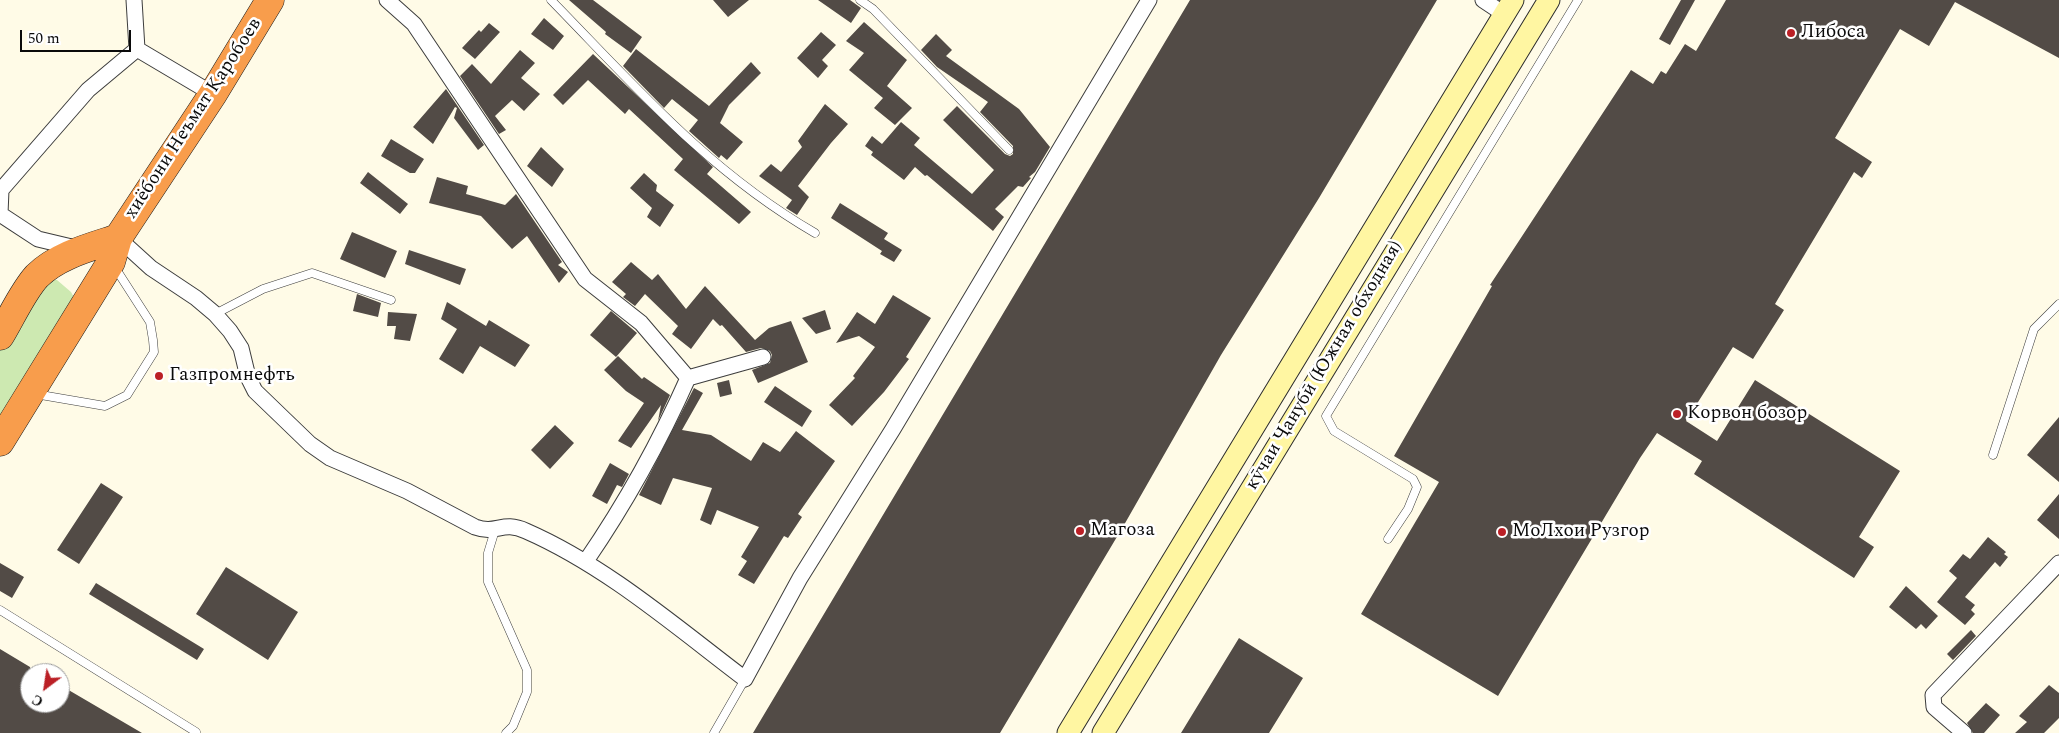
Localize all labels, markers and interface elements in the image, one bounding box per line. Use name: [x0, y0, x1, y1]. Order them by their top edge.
street label: хиёбони Неъмат Қаробоев: [121, 14, 267, 224]
scale bar: [22, 20, 134, 52]
place label: Либоса: [1801, 22, 1865, 44]
text: 50 m: [28, 27, 60, 50]
marker: Либоса: [1785, 27, 1797, 39]
street label: кӯчаи Ҷанубӣ (Южная обходная): [1241, 237, 1409, 495]
place label: Газпромнефть: [169, 365, 295, 387]
marker: Газпромнефть: [153, 370, 165, 382]
place label: Корвон бозор: [1687, 403, 1807, 425]
marker: Корвон бозор: [1671, 408, 1683, 420]
place label: Магоза: [1090, 520, 1155, 542]
place label: МоЛхои Рузгор: [1512, 521, 1650, 543]
marker: Магоза: [1074, 525, 1086, 537]
marker: МоЛхои Рузгор: [1496, 526, 1508, 538]
north arrow: [20, 663, 70, 713]
text: С: [28, 689, 47, 712]

